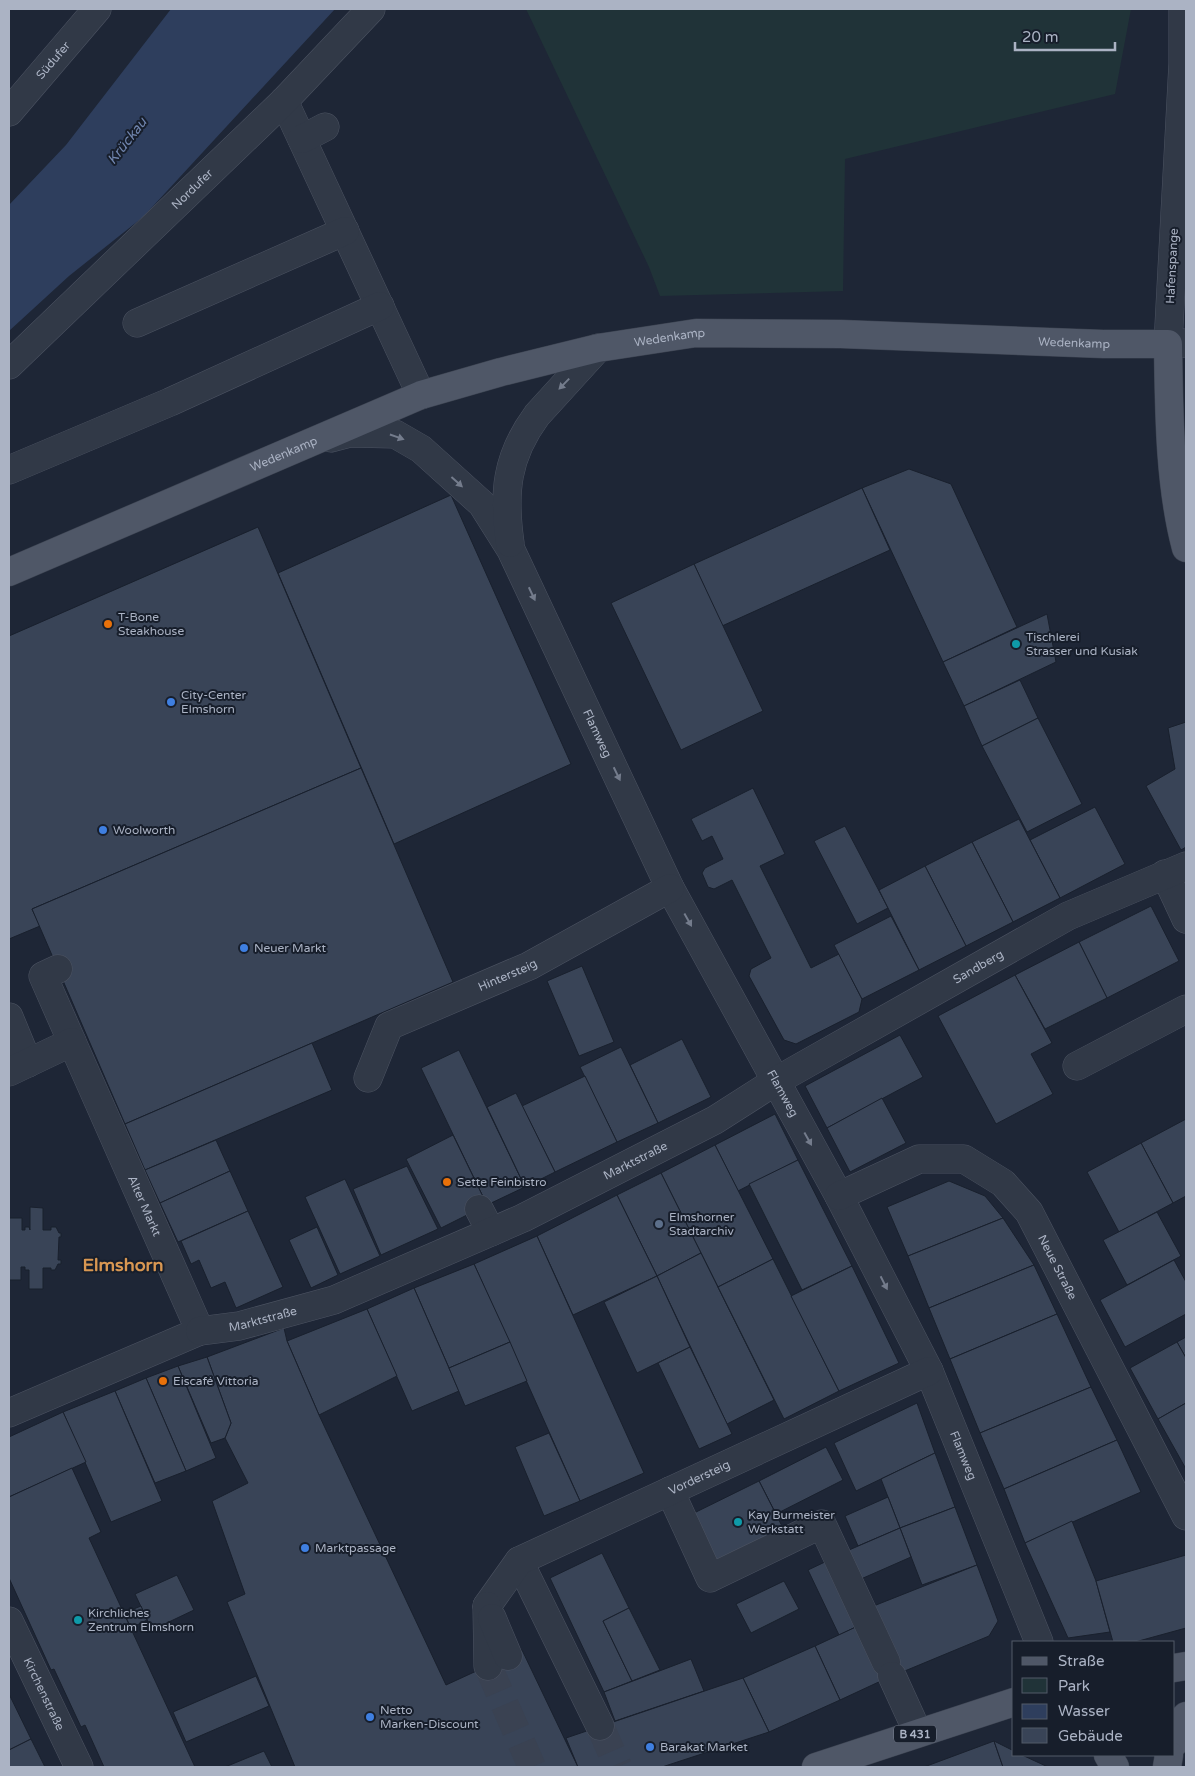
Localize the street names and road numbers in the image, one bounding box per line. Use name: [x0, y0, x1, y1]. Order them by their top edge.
street label: Südufer: [33, 38, 73, 82]
street label: Nordufer: [169, 166, 216, 212]
street label: Hafenspange: [1163, 228, 1181, 304]
street label: Wedenkamp: [633, 326, 705, 349]
street label: Wedenkamp: [1038, 335, 1110, 351]
street label: Wedenkamp: [248, 433, 319, 475]
street label: Flamweg: [580, 707, 615, 760]
street label: Sandberg: [951, 947, 1006, 986]
street label: Hintersteig: [476, 956, 539, 994]
street label: Flamweg: [764, 1067, 801, 1119]
street label: Marktstraße: [601, 1138, 670, 1183]
street label: Alter Markt: [125, 1173, 164, 1239]
street label: Neue Straße: [1035, 1233, 1080, 1302]
street label: Marktstraße: [228, 1303, 299, 1334]
street label: Flamweg: [947, 1429, 979, 1482]
street label: Vordersteig: [666, 1457, 732, 1498]
street label: Kirchenstraße: [21, 1655, 68, 1733]
road number: B 431: [894, 1726, 936, 1742]

